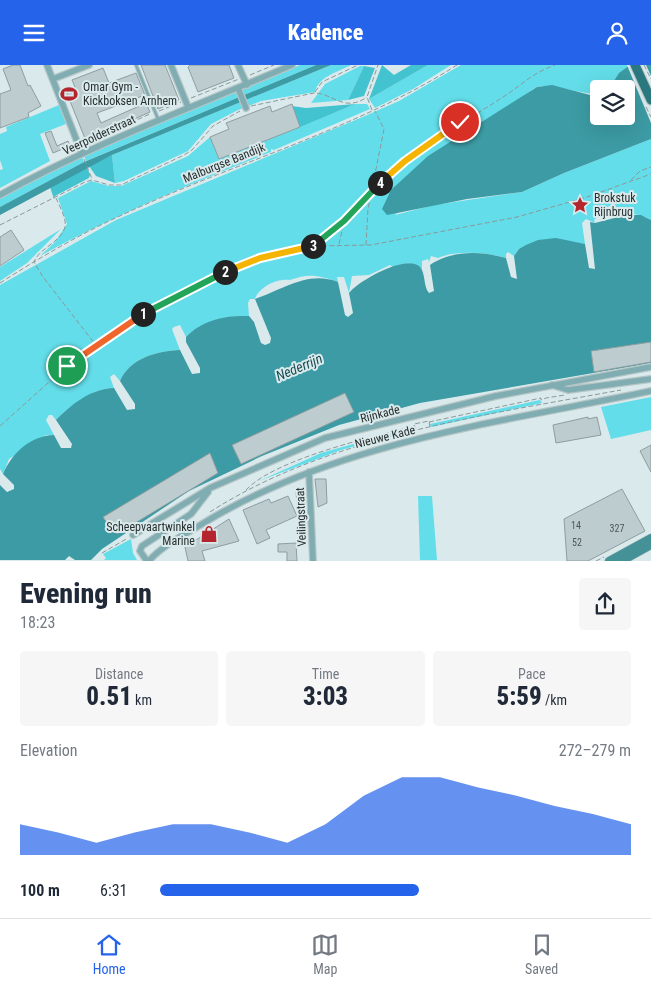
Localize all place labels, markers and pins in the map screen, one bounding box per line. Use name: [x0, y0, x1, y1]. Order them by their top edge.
place label: Omar Gym - Kickboksen Arnhem: [83, 80, 177, 108]
sports icon: Omar Gym - Kickboksen Arnhem: [59, 84, 79, 104]
pin: [439, 101, 481, 143]
pin: 4: [368, 171, 392, 195]
place label: Brokstuk Rijnbrug: [594, 191, 636, 219]
place icon: Brokstuk Rijnbrug: [570, 195, 590, 215]
pin: 3: [300, 233, 326, 259]
pin: 2: [212, 259, 238, 285]
pin: 1: [130, 301, 156, 327]
pin: [46, 345, 88, 387]
place label: Scheepvaartwinkel Marine: [106, 520, 195, 548]
shop icon: Scheepvaartwinkel Marine: [199, 524, 219, 544]

